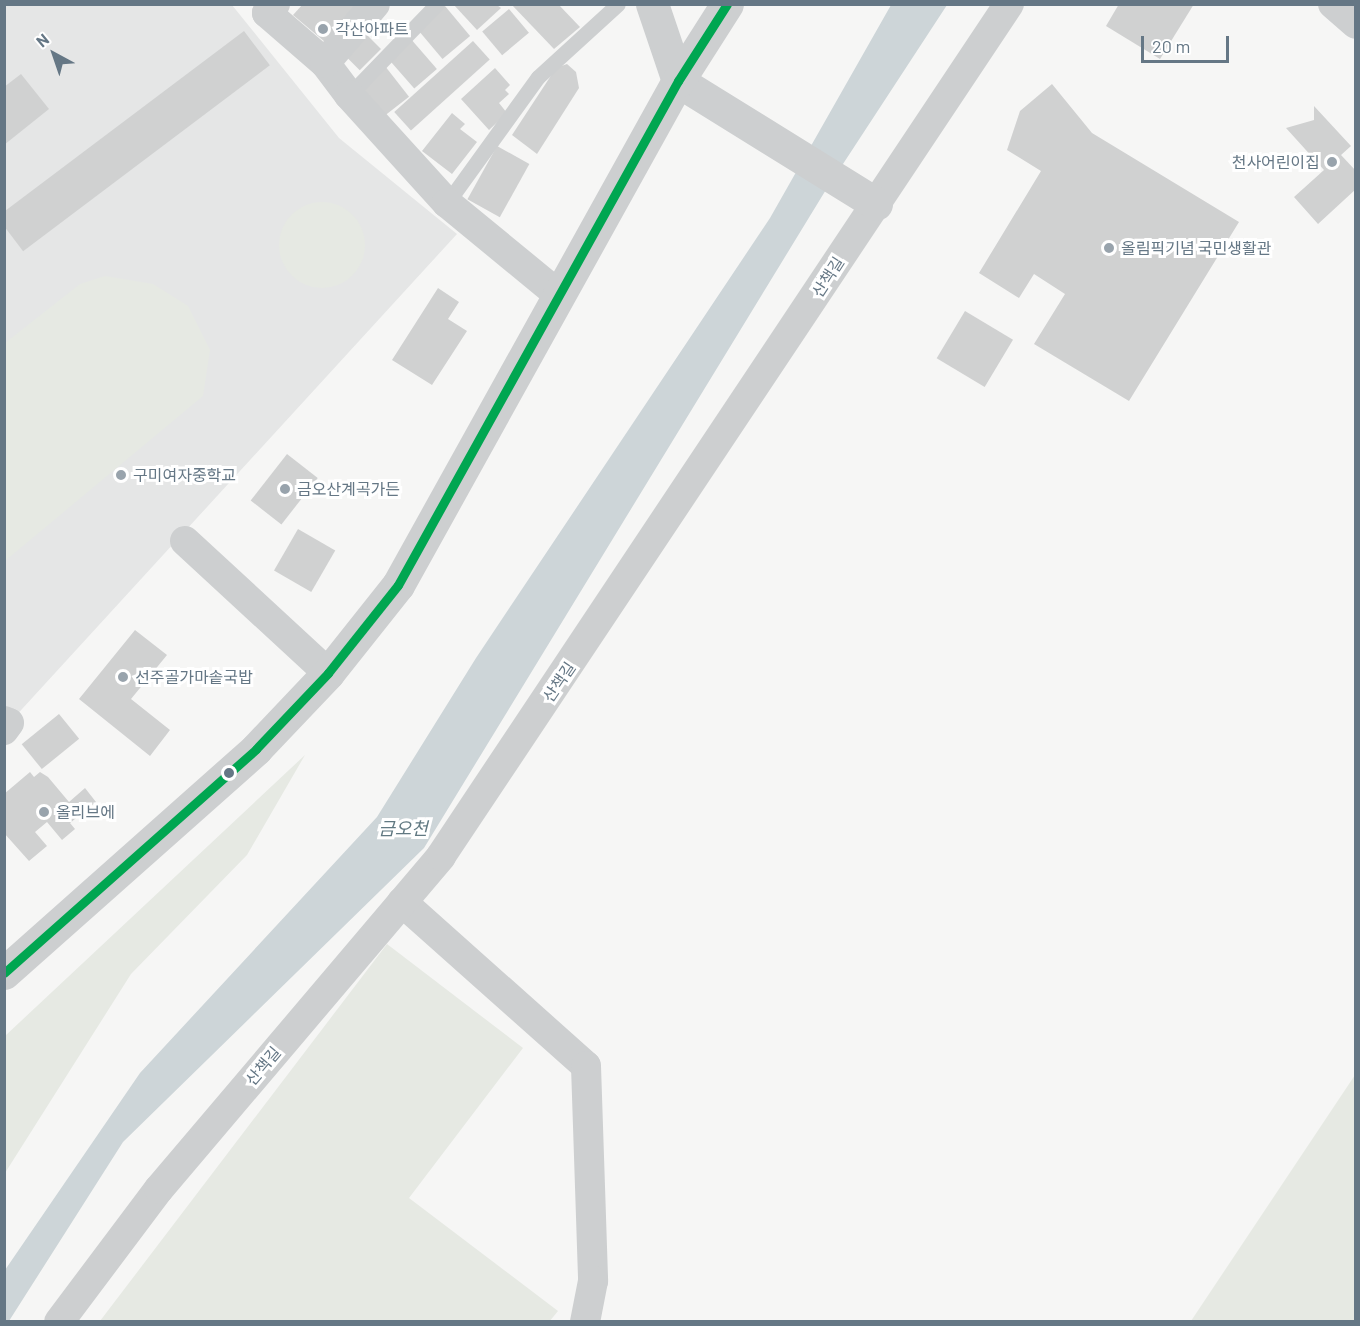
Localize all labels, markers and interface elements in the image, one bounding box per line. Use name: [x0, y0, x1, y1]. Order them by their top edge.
place label: 각산아파트: [335, 19, 409, 39]
marker: 각산아파트: [316, 22, 330, 36]
north arrow: [24, 24, 84, 84]
scale bar: [1144, 24, 1232, 62]
text: N: [32, 29, 52, 51]
text: 20 m: [1152, 35, 1190, 57]
place label: 천사어린이집: [1232, 152, 1320, 172]
marker: 천사어린이집: [1325, 155, 1339, 169]
place label: 올림픽기념 국민생활관: [1121, 238, 1271, 258]
marker: 올림픽기념 국민생활관: [1102, 241, 1116, 255]
street label: 산책길: [808, 253, 848, 301]
place label: 구미여자중학교: [133, 465, 236, 485]
marker: 구미여자중학교: [114, 468, 128, 482]
place label: 금오산계곡가든: [297, 479, 400, 499]
marker: 금오산계곡가든: [278, 482, 292, 496]
street label: 산책길: [539, 658, 579, 706]
place label: 선주골가마솥국밥: [135, 667, 253, 687]
marker: 선주골가마솥국밥: [116, 670, 130, 684]
unlabelled marker: [223, 767, 235, 779]
place label: 올리브에: [56, 802, 115, 822]
marker: 올리브에: [37, 805, 51, 819]
water label: 금오천: [378, 817, 428, 839]
street label: 산책길: [241, 1043, 285, 1089]

